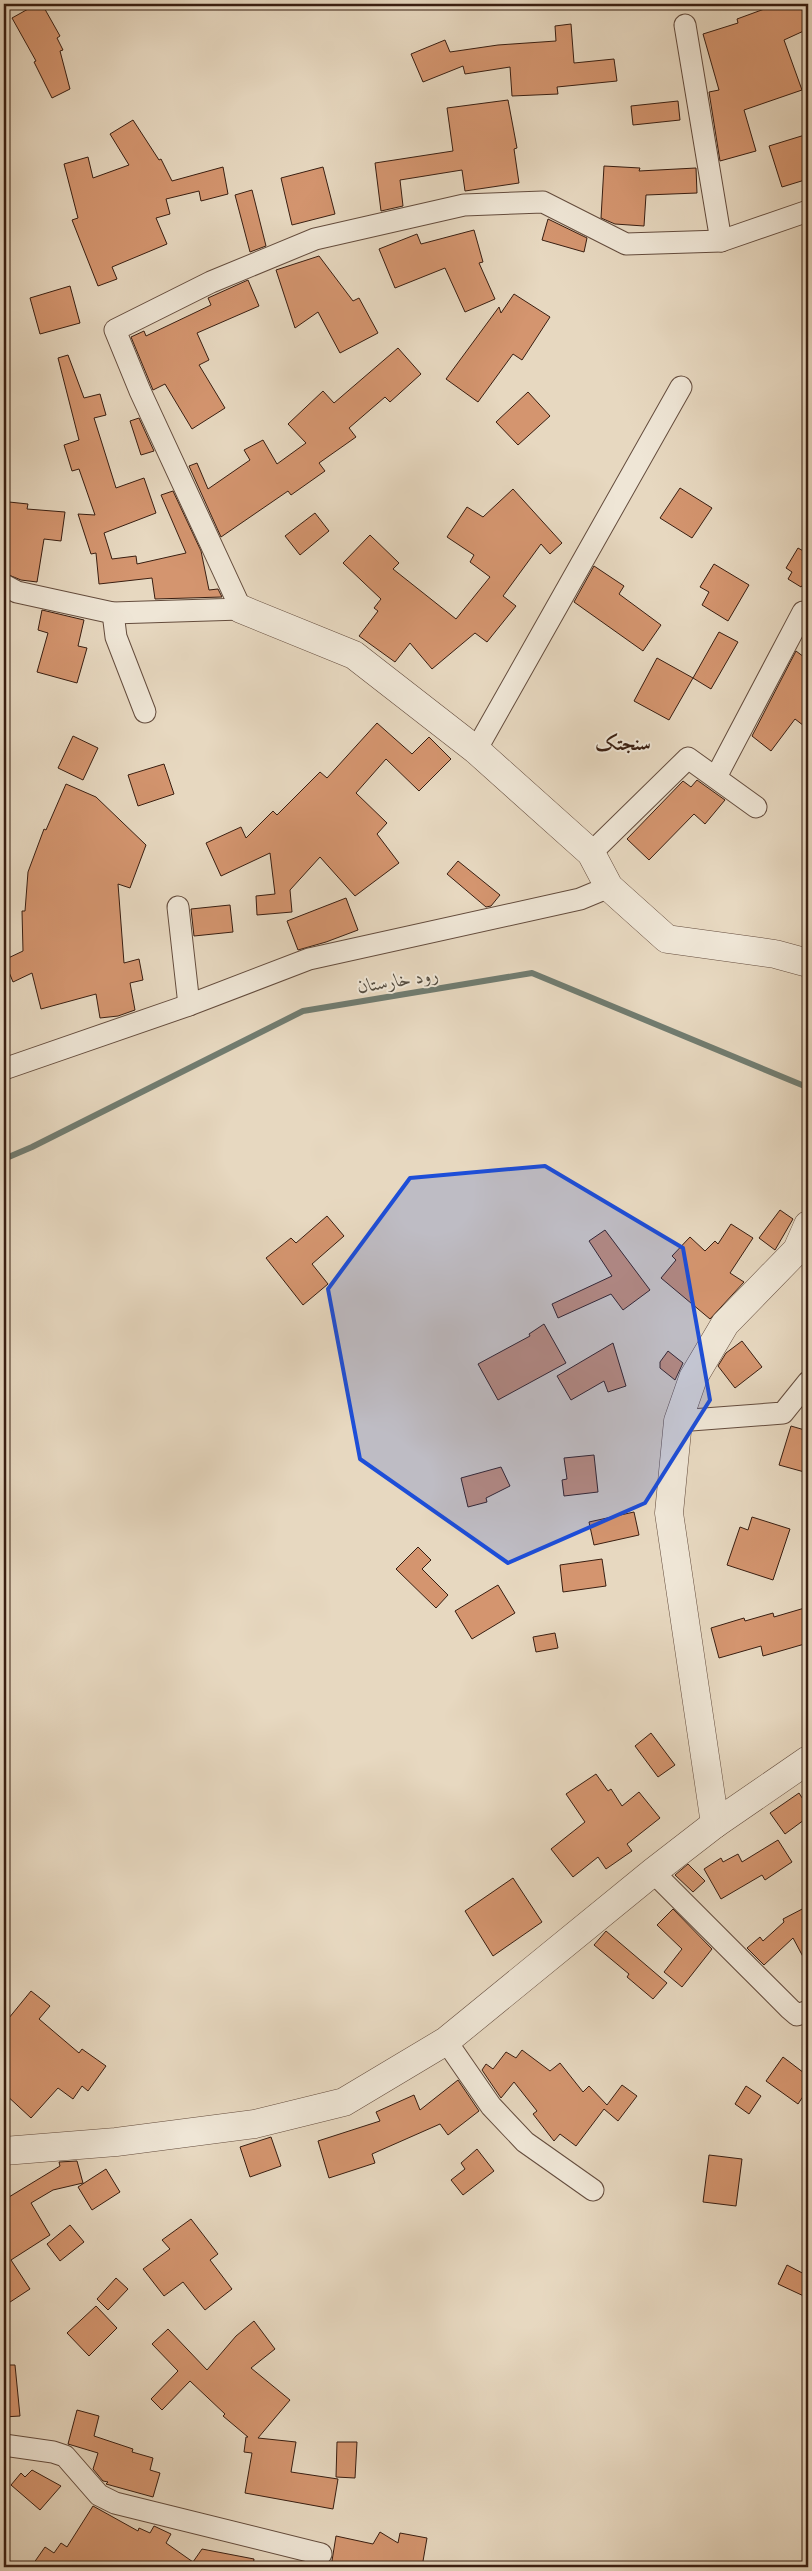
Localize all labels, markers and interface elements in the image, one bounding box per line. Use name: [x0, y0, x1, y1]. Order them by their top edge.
district label: سنجتک: [595, 731, 651, 755]
water label: رود خارستان: [356, 962, 440, 998]

